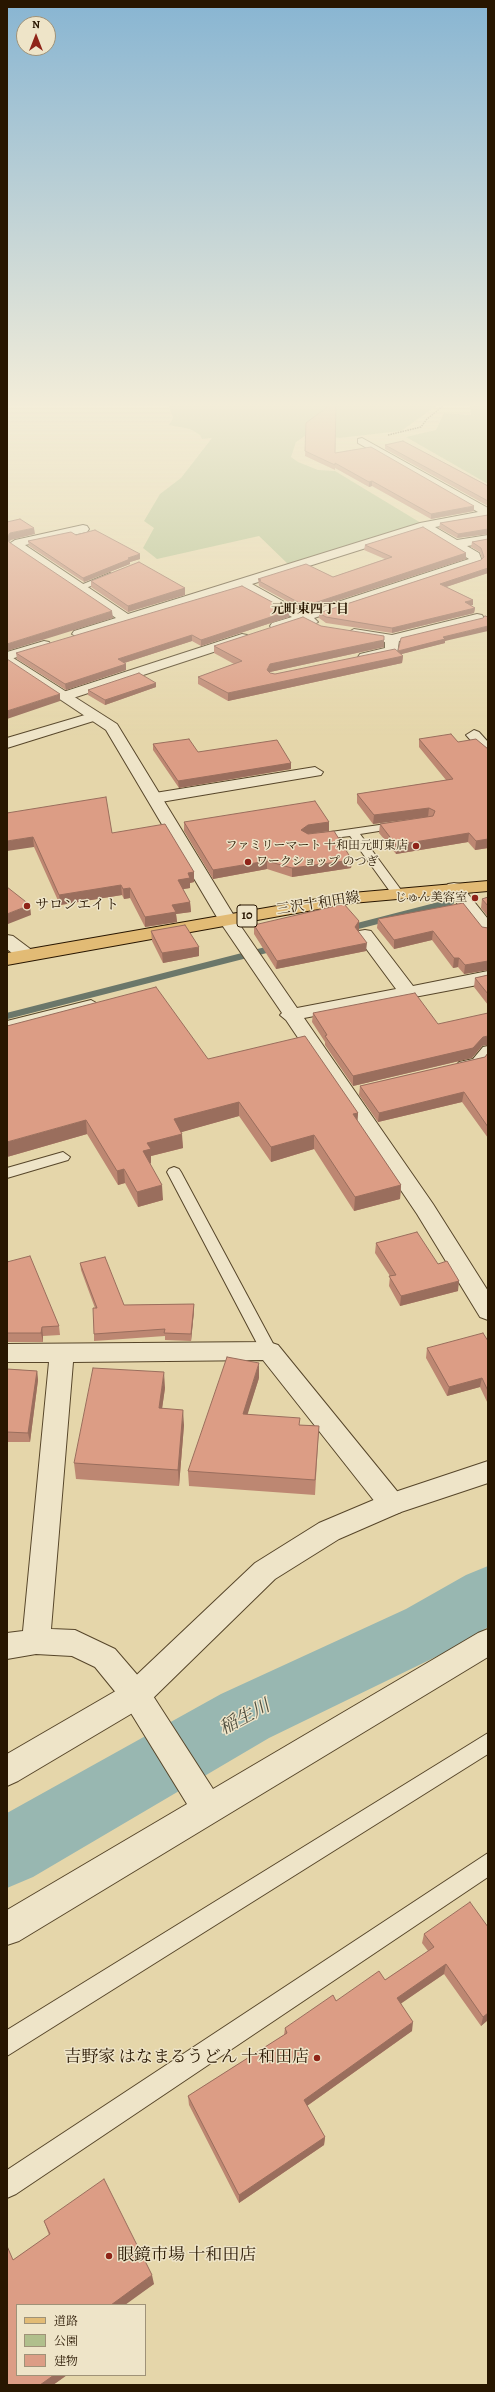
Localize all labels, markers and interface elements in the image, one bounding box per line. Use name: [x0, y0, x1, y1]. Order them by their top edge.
north arrow: [16, 16, 56, 56]
text: N: [32, 17, 40, 32]
district label: 元町東四丁目: [271, 602, 349, 618]
place label: ファミリーマート 十和田元町東店: [226, 839, 408, 853]
marker: ファミリーマート 十和田元町東店: [411, 841, 421, 851]
place label: ワークショップ のつぎ: [256, 855, 378, 869]
marker: ワークショップ のつぎ: [243, 857, 253, 867]
street label: 三沢十和田線: [275, 889, 361, 919]
place label: じゅん美容室: [395, 891, 467, 905]
marker: じゅん美容室: [470, 893, 480, 903]
place label: サロンエイト: [35, 898, 119, 914]
marker: サロンエイト: [22, 901, 32, 911]
road number: 10: [237, 905, 257, 927]
water label: 稲生川: [216, 1696, 274, 1740]
place label: 吉野家 はなまるうどん 十和田店: [64, 2048, 309, 2068]
marker: 吉野家 はなまるうどん 十和田店: [312, 2053, 322, 2063]
place label: 眼鏡市場 十和田店: [117, 2246, 256, 2266]
marker: 眼鏡市場 十和田店: [104, 2251, 114, 2261]
legend: [16, 2304, 146, 2376]
text: 道路: [54, 2313, 78, 2329]
text: 公園: [54, 2333, 78, 2349]
text: 建物: [54, 2353, 78, 2369]

